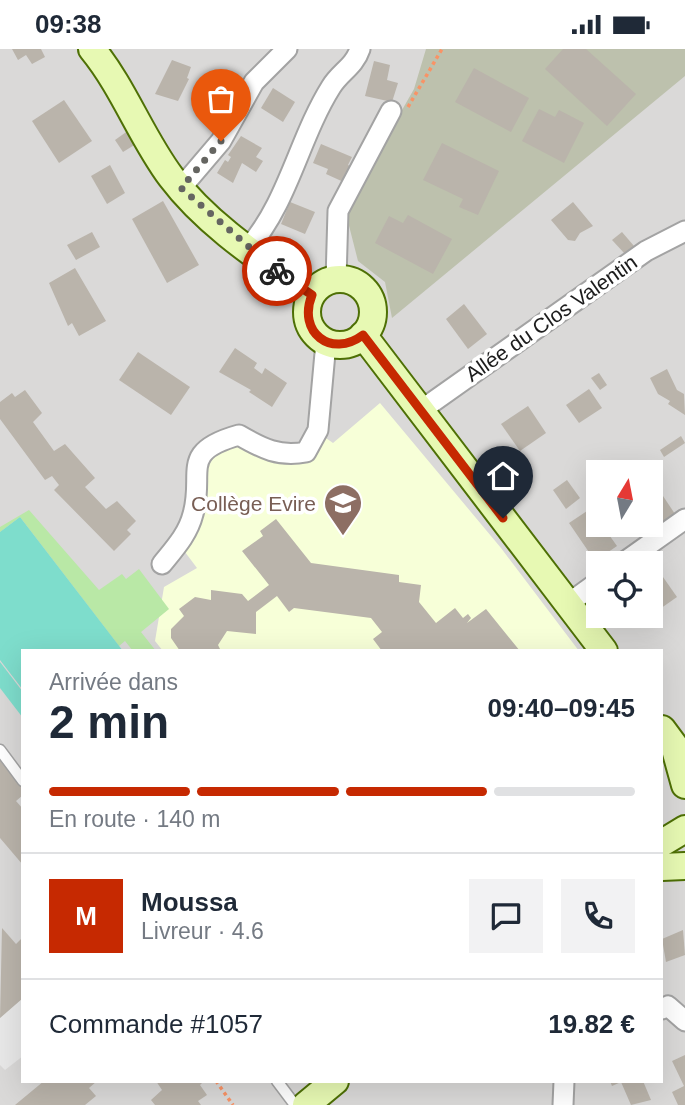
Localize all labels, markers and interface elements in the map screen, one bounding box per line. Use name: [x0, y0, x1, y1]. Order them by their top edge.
text: 09:38: [35, 9, 102, 39]
pin: [191, 69, 251, 141]
icon: bag: [202, 80, 240, 118]
courier: [242, 236, 312, 306]
street label: Allée du Clos Valentin: [461, 250, 641, 386]
icon: bike: [258, 252, 296, 290]
pin: [473, 446, 533, 518]
icon: home: [484, 457, 522, 495]
north arrow: [586, 460, 663, 537]
map controls: [586, 460, 663, 628]
school or university icon: Collège Evire: [322, 482, 364, 537]
place label: Collège Evire: [191, 492, 316, 515]
button: locate: [586, 551, 663, 628]
text: Arrivée dans: [49, 669, 178, 695]
text: 09:40–09:45: [488, 693, 635, 723]
text: 2 min: [49, 696, 169, 748]
text: En route · 140 m: [49, 806, 220, 832]
button: chat: [469, 879, 543, 953]
button: phone: [561, 879, 635, 953]
text: Moussa: [141, 887, 238, 917]
text: M: [75, 901, 97, 931]
text: Livreur · 4.6: [141, 918, 264, 944]
text: Commande #1057: [49, 1009, 263, 1039]
text: 19.82 €: [548, 1009, 635, 1039]

